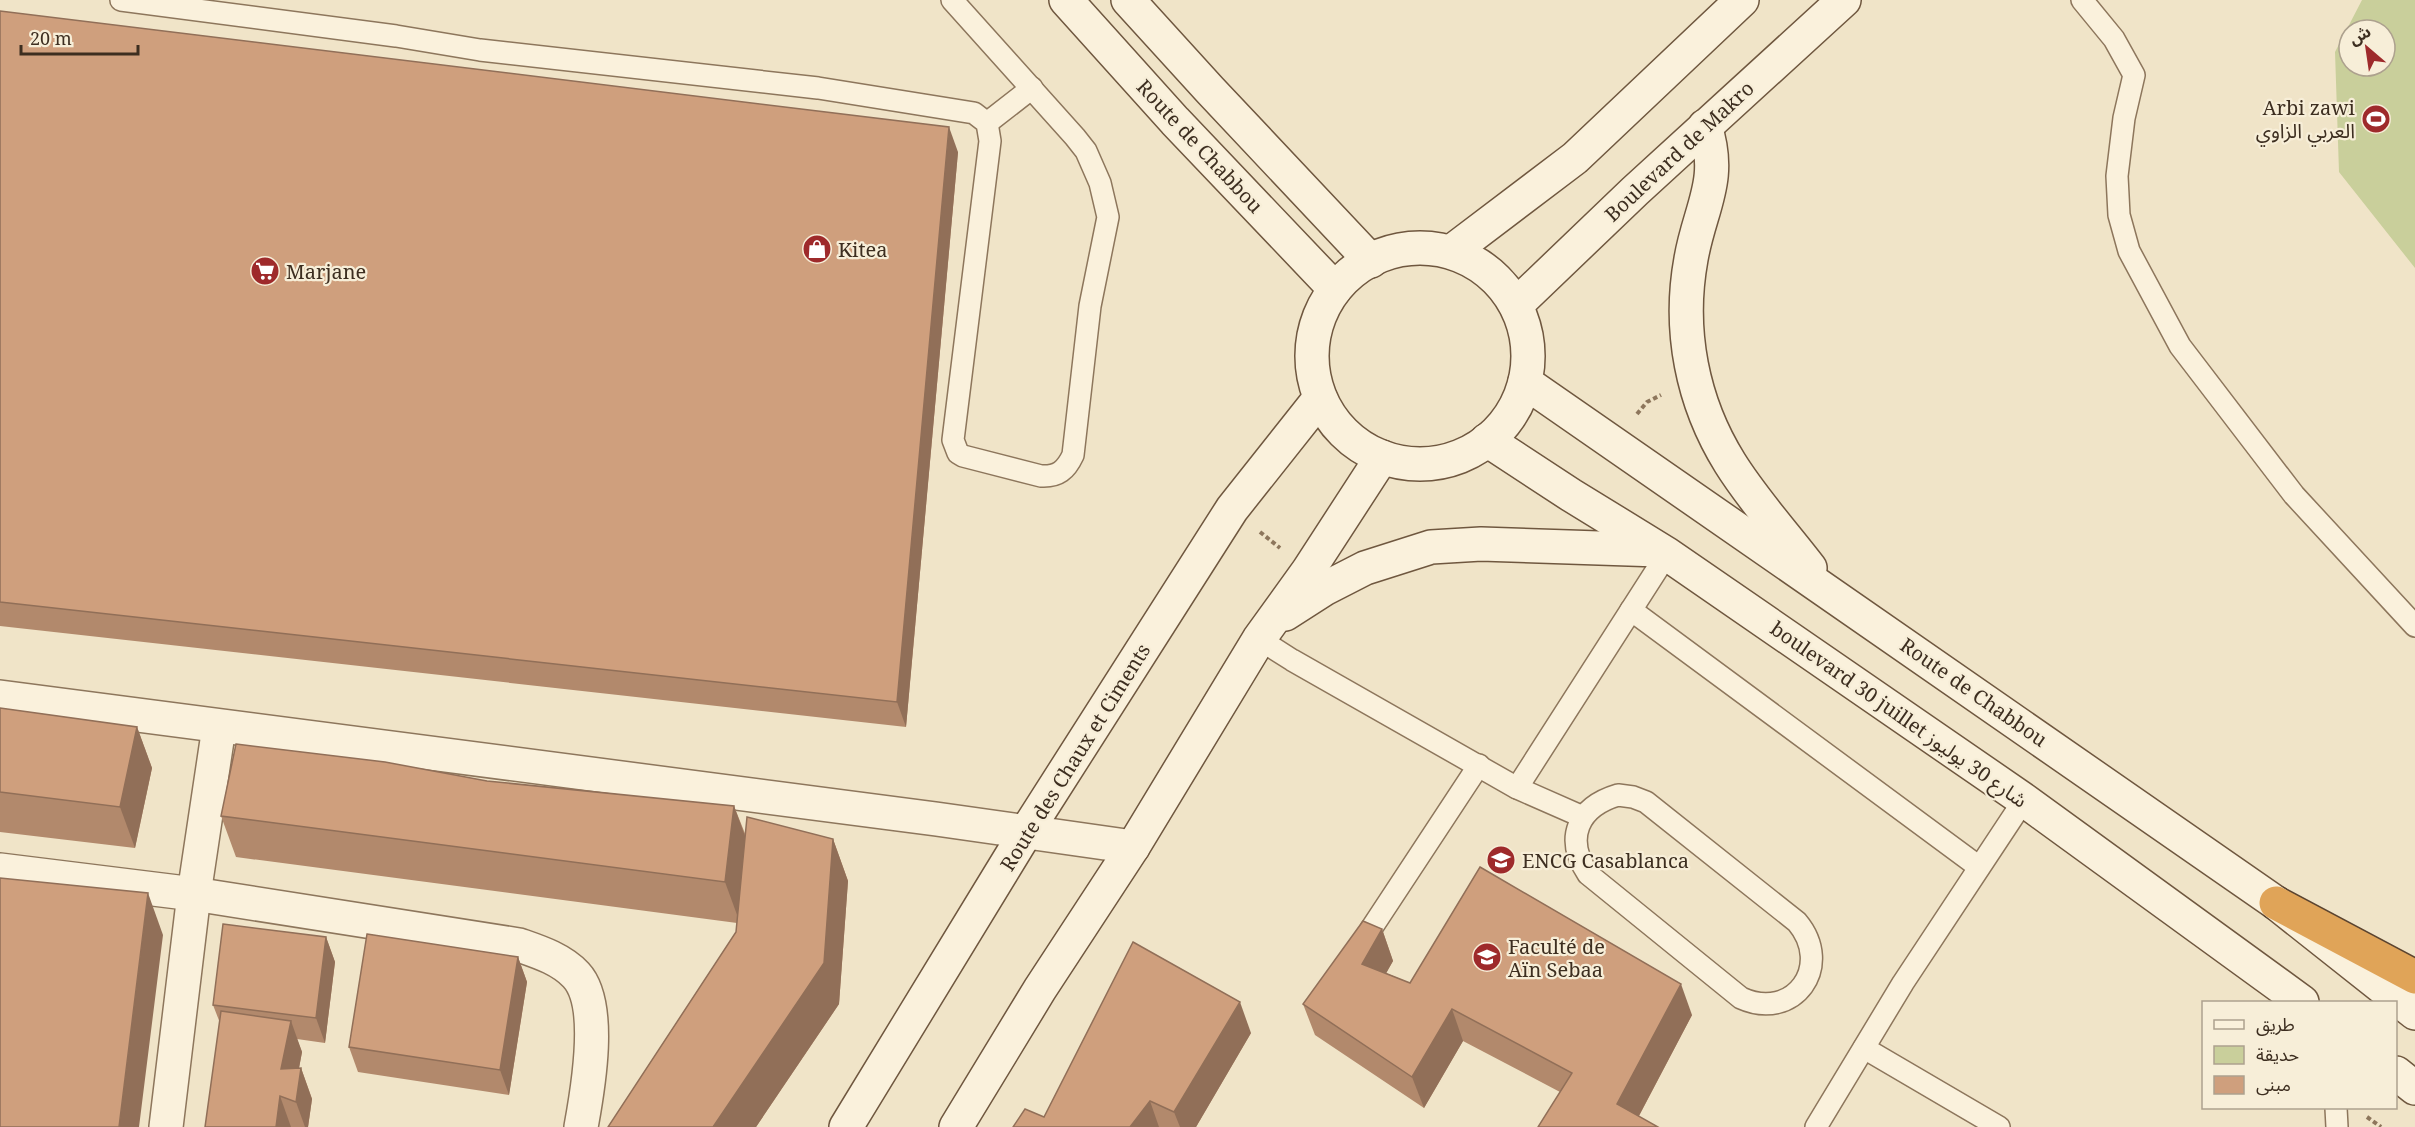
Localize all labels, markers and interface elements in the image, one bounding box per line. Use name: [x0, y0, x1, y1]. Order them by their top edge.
scale bar: [21, 18, 138, 56]
north arrow: [2337, 18, 2397, 78]
text: ش: [2345, 20, 2375, 50]
text: 20 m: [30, 26, 72, 50]
street label: Route de Chabbou: [1131, 73, 1269, 219]
street label: Boulevard de Makro: [1599, 75, 1759, 227]
place label: Arbi zawi العربي الزاوي: [2256, 94, 2356, 146]
sports icon: Arbi zawi العربي الزاوي: [2360, 103, 2392, 135]
shop icon: Kitea: [801, 233, 833, 265]
place label: Kitea: [838, 236, 887, 263]
supermarket icon: Marjane: [249, 255, 281, 287]
place label: Marjane: [286, 258, 366, 285]
street label: boulevard 30 juillet شارع 30 يوليوز: [1764, 615, 2033, 815]
street label: Route de Chabbou: [1895, 631, 2053, 753]
street label: Route des Chaux et Ciments: [994, 638, 1156, 876]
school or university icon: ENCG Casablanca: [1485, 844, 1517, 876]
place label: ENCG Casablanca: [1522, 847, 1689, 874]
place label: Faculté de Aïn Sebaa: [1508, 933, 1605, 983]
school or university icon: Faculté de Aïn Sebaa: [1471, 941, 1503, 973]
legend: [2202, 1001, 2397, 1109]
text: طريق: [2256, 1012, 2295, 1036]
text: حديقة: [2256, 1042, 2299, 1066]
text: مبنى: [2256, 1072, 2291, 1096]

